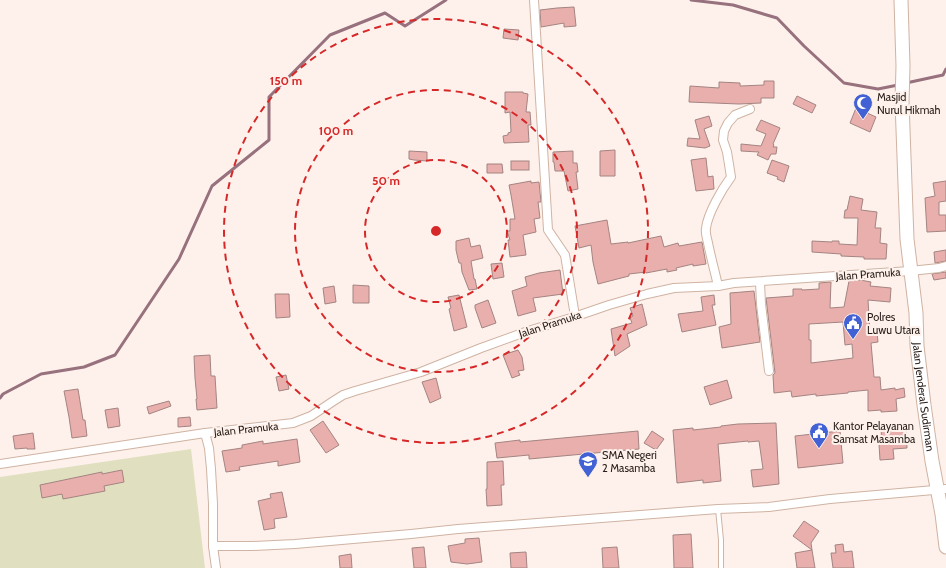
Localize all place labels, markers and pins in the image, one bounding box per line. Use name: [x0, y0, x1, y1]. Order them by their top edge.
place label: Masjid Nurul Hikmah: [877, 90, 941, 117]
mosque icon: Masjid Nurul Hikmah: [852, 92, 874, 120]
centre of rings: [429, 224, 443, 238]
place label: Polres Luwu Utara: [867, 310, 921, 337]
public building icon: Polres Luwu Utara: [842, 312, 864, 340]
place label: Kantor Pelayanan Samsat Masamba: [833, 419, 916, 446]
public building icon: Kantor Pelayanan Samsat Masamba: [808, 421, 830, 449]
place label: SMA Negeri 2 Masamba: [602, 448, 657, 475]
school or university icon: SMA Negeri 2 Masamba: [577, 450, 599, 478]

